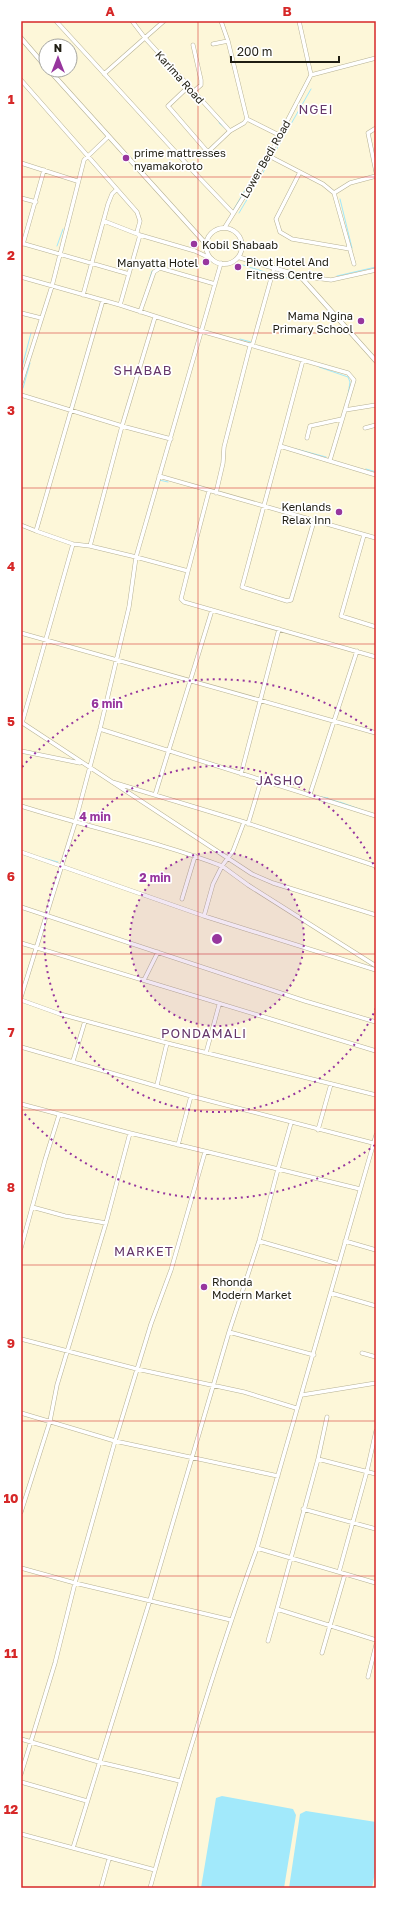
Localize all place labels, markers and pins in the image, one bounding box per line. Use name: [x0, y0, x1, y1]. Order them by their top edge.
place label: prime mattresses nyamakoroto: [134, 146, 226, 172]
marker: prime mattresses nyamakoroto: [121, 153, 131, 163]
place label: Kobil Shabaab: [202, 238, 278, 251]
marker: Kobil Shabaab: [189, 239, 199, 249]
place label: Pivot Hotel And Fitness Centre: [246, 255, 329, 281]
place label: Manyatta Hotel: [117, 256, 198, 269]
marker: Manyatta Hotel: [201, 257, 211, 267]
marker: Pivot Hotel And Fitness Centre: [233, 262, 243, 272]
place label: Mama Ngina Primary School: [273, 309, 353, 335]
marker: Mama Ngina Primary School: [356, 316, 366, 326]
place label: Kenlands Relax Inn: [281, 500, 331, 526]
marker: Kenlands Relax Inn: [334, 507, 344, 517]
centre of rings: [210, 932, 224, 946]
place label: Rhonda Modern Market: [212, 1275, 292, 1301]
marker: Rhonda Modern Market: [199, 1282, 209, 1292]

